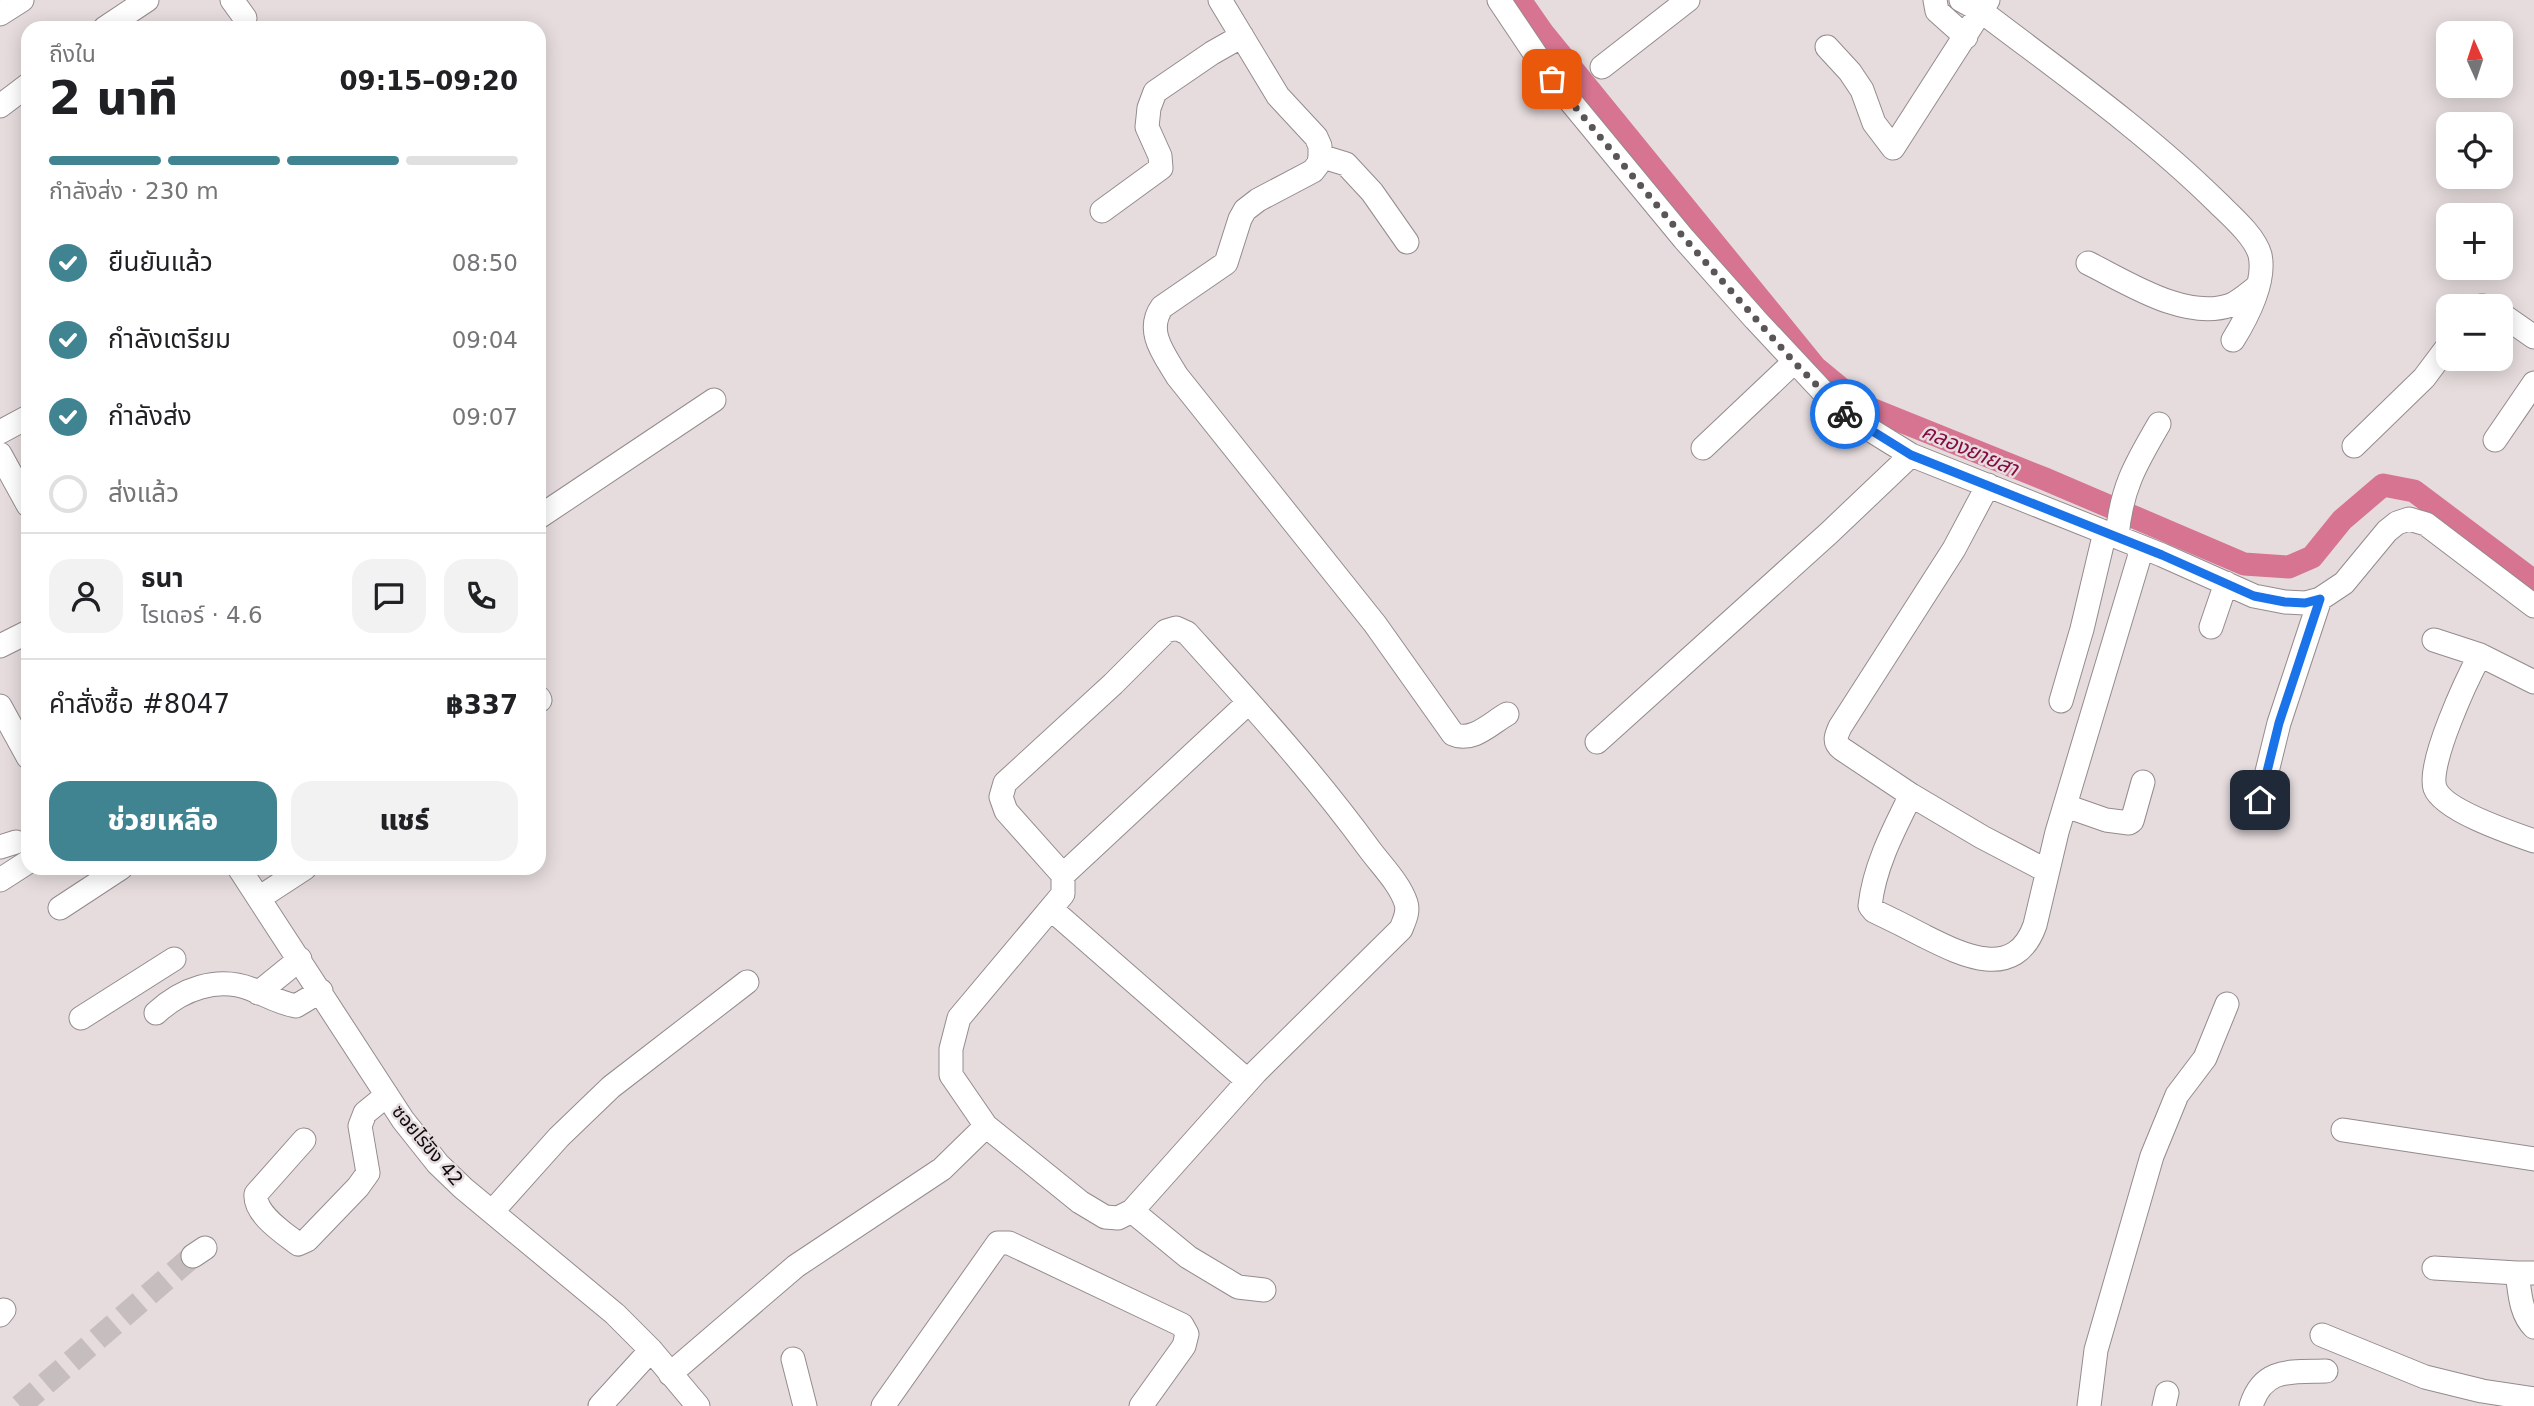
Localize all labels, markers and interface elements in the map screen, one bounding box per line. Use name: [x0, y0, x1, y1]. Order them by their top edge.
north arrow: [2436, 21, 2513, 98]
map controls: [2436, 21, 2513, 371]
text: ถึงใน: [49, 41, 96, 67]
pin: [1522, 49, 1582, 109]
icon: bag: [1533, 60, 1571, 98]
text: 09:15–09:20: [339, 66, 518, 96]
text: 2 นาที: [49, 71, 178, 125]
button: locate: [2436, 112, 2513, 189]
text: กำลังส่ง · 230 m: [49, 178, 219, 204]
button: +: [2436, 203, 2513, 280]
icon: check: [49, 244, 87, 282]
text: ยืนยันแล้ว: [108, 247, 213, 277]
text: 08:50: [452, 250, 518, 276]
button: −: [2436, 294, 2513, 371]
icon: check: [49, 321, 87, 359]
text: กำลังเตรียม: [108, 324, 231, 354]
text: 09:04: [452, 327, 518, 353]
courier: [1810, 379, 1880, 449]
icon: bike: [1826, 395, 1864, 433]
icon: check: [49, 398, 87, 436]
text: กำลังส่ง: [108, 401, 192, 431]
text: 09:07: [452, 404, 518, 430]
water label: คลองยายสา: [1918, 419, 2023, 482]
text: ส่งแล้ว: [108, 478, 179, 508]
button: person: [49, 559, 123, 633]
button: chat: [352, 559, 426, 633]
button: phone: [444, 559, 518, 633]
text: ธนา: [141, 563, 184, 593]
text: ไรเดอร์ · 4.6: [141, 602, 263, 628]
text: คำสั่งซื้อ #8047: [49, 689, 230, 719]
text: ฿337: [446, 690, 518, 720]
pin: [2230, 770, 2290, 830]
button: ช่วยเหลือ: [49, 781, 277, 861]
button: แชร์: [291, 781, 518, 861]
icon: home: [2241, 781, 2279, 819]
street label: ซอยไร่ขิง 42: [388, 1100, 468, 1190]

